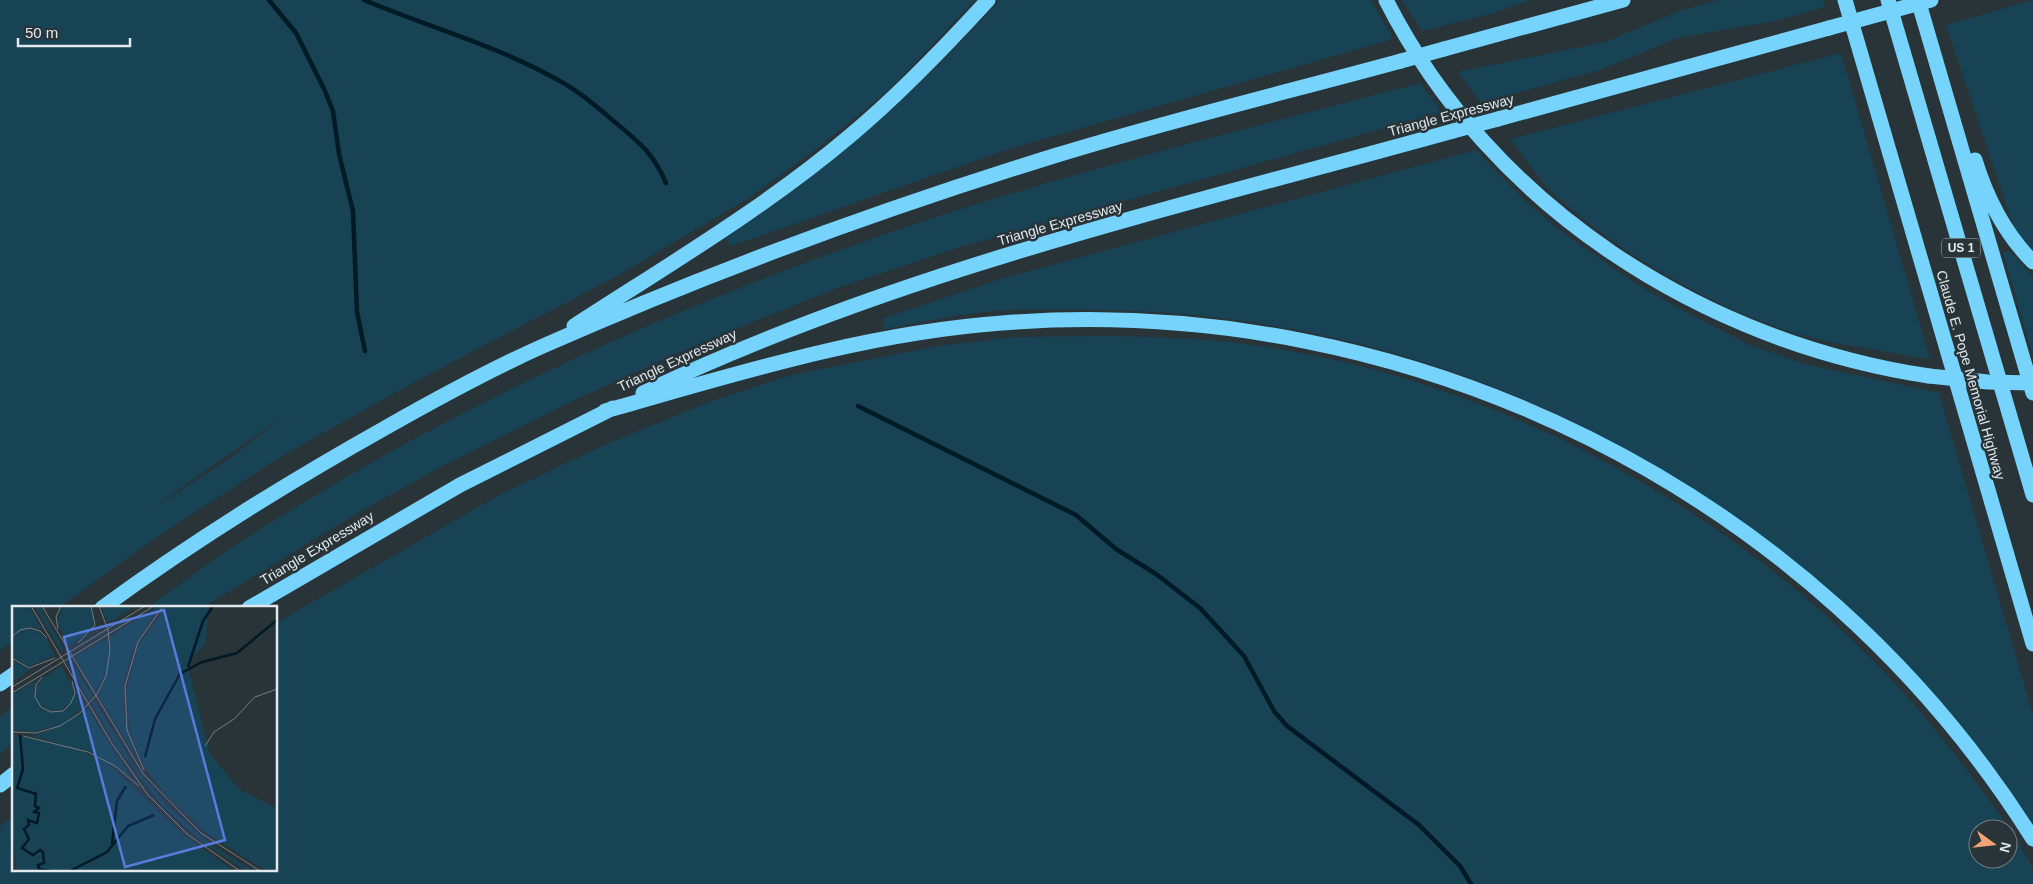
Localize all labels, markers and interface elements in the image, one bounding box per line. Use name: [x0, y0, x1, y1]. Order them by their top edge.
scale bar: [18, 15, 130, 47]
text: 50 m: [25, 24, 58, 41]
street label: Triangle Expressway: [1386, 91, 1516, 139]
street label: Triangle Expressway: [996, 197, 1124, 249]
road number: US 1: [1942, 238, 1980, 258]
street label: Claude E. Pope Memorial Highway: [1933, 268, 2009, 482]
street label: Triangle Expressway: [615, 325, 739, 395]
street label: Triangle Expressway: [257, 508, 377, 588]
inset map: [12, 606, 278, 872]
north arrow: [1968, 819, 2018, 869]
text: N: [1997, 840, 2015, 854]

